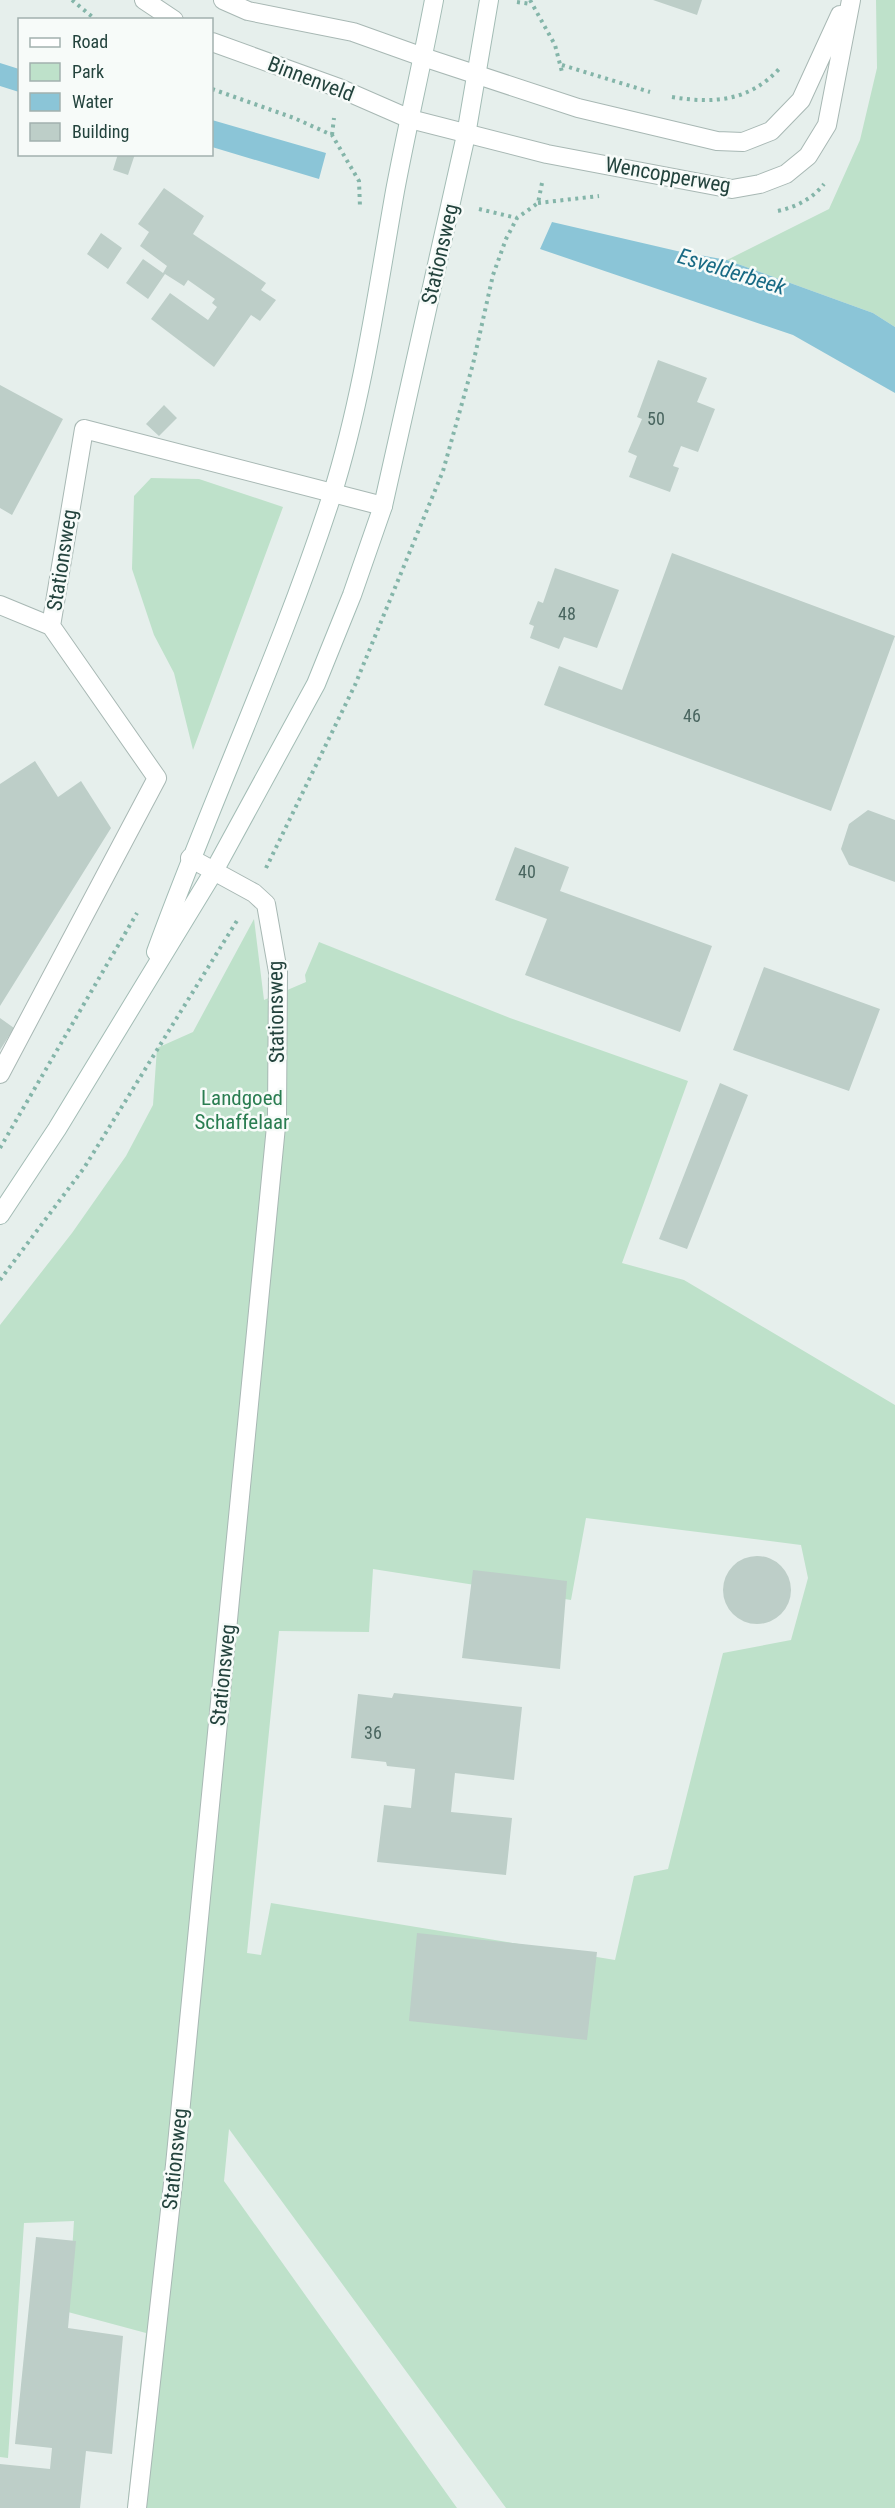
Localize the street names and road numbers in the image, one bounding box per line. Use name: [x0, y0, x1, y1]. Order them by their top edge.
street label: Binnenveld: [264, 52, 358, 106]
street label: Wencopperweg: [603, 152, 733, 198]
street label: Stationsweg: [417, 201, 463, 307]
street label: Stationsweg: [42, 508, 82, 612]
street label: Stationsweg: [263, 961, 289, 1063]
street label: Stationsweg: [206, 1623, 240, 1727]
street label: Stationsweg: [158, 2107, 192, 2211]

